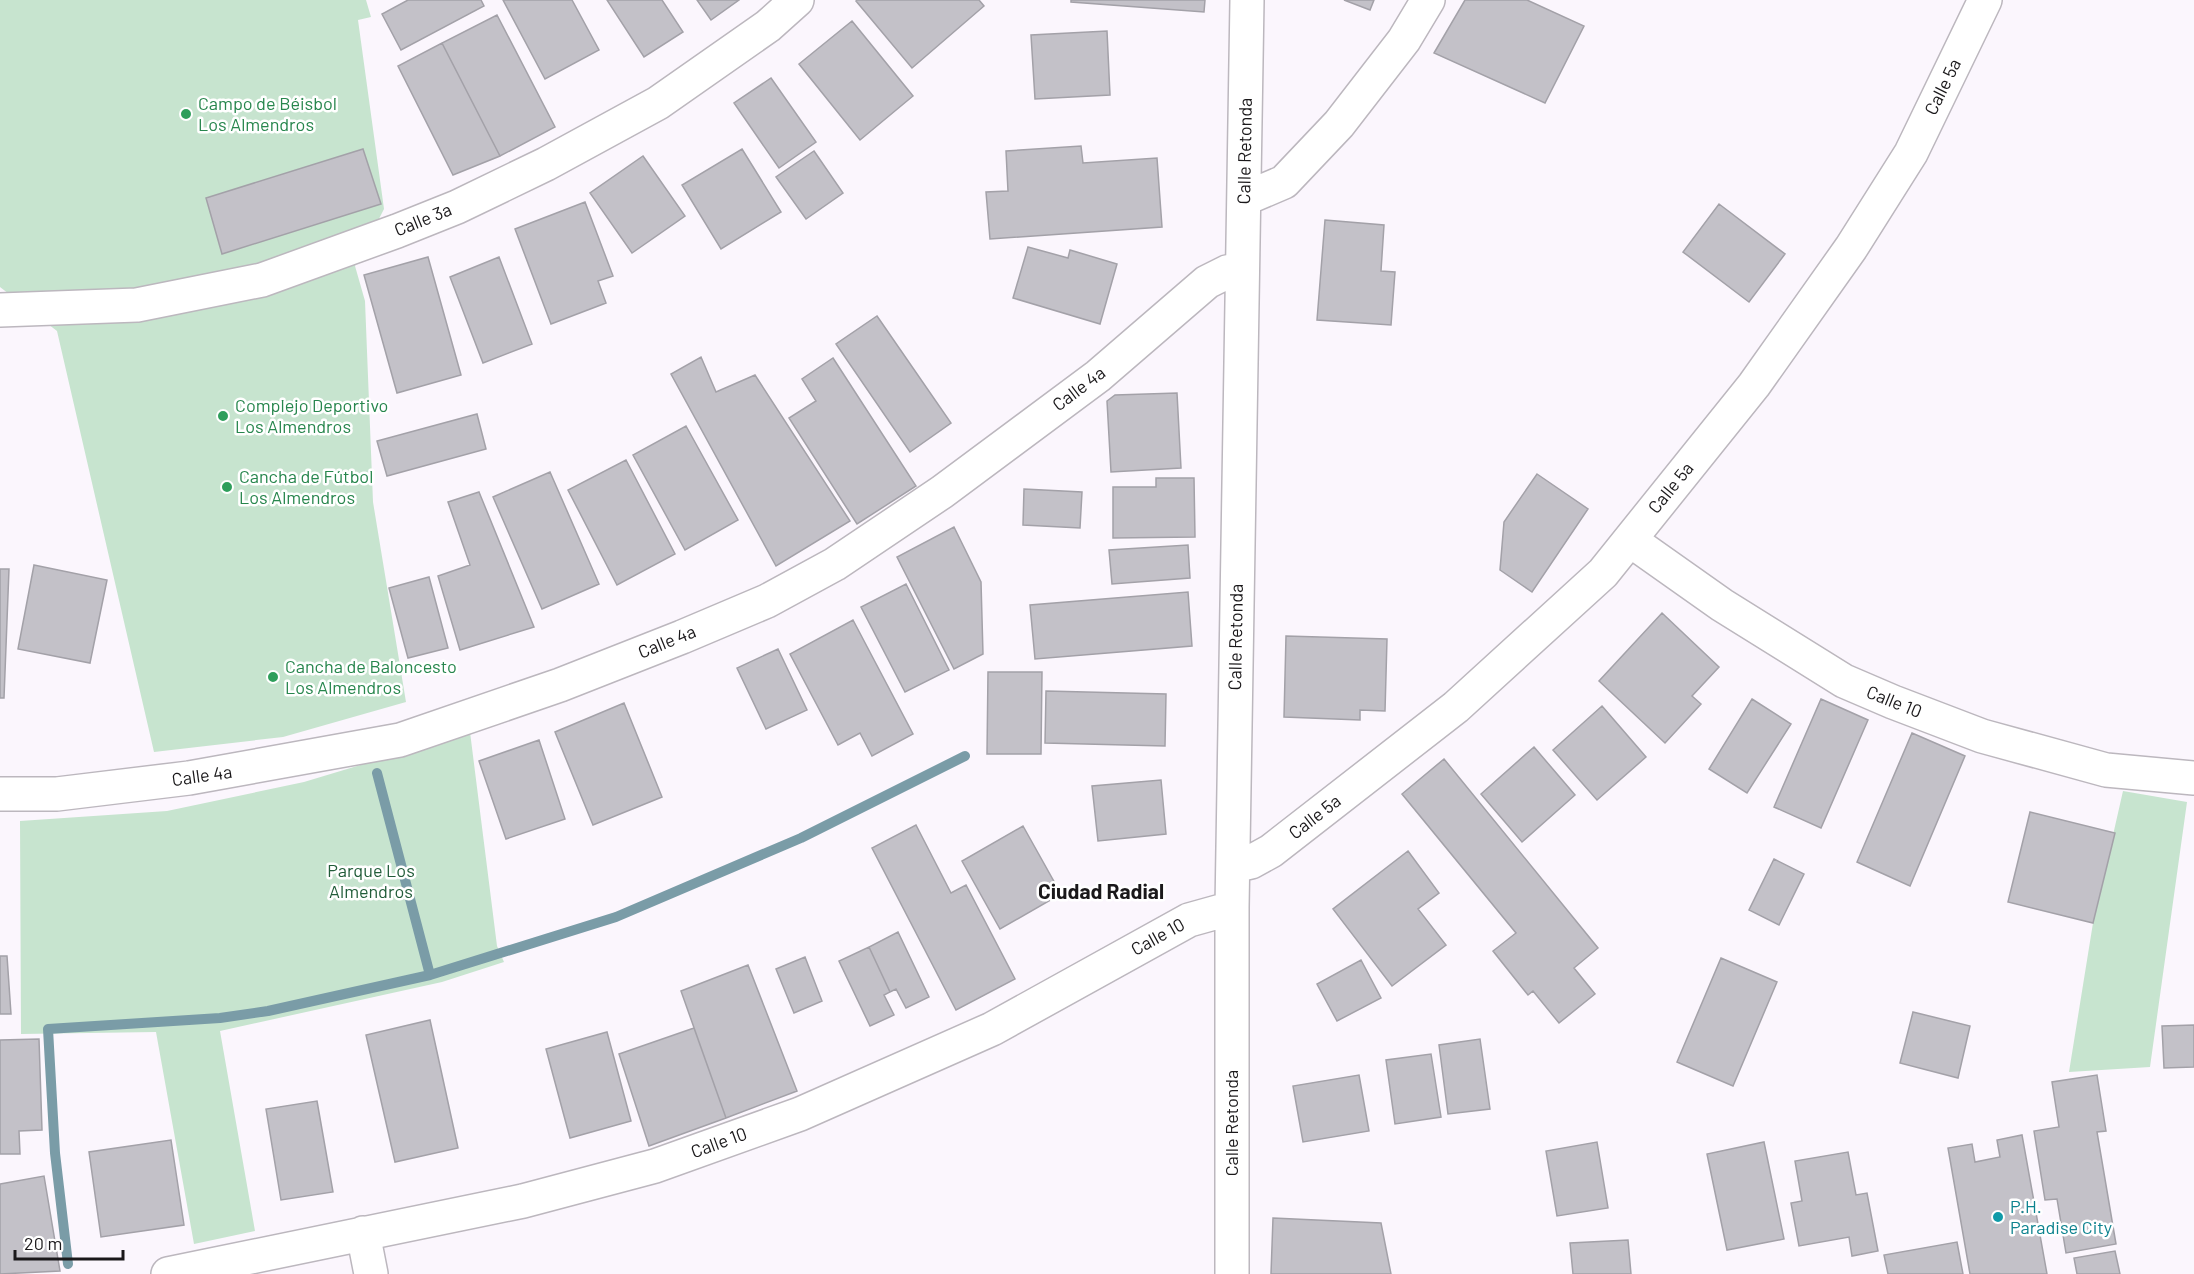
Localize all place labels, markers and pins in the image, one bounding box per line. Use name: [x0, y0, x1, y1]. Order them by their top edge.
place label: Campo de Béisbol Los Almendros: [198, 92, 337, 135]
marker: Campo de Béisbol Los Almendros: [179, 107, 193, 121]
place label: Complejo Deportivo Los Almendros: [235, 394, 388, 437]
marker: Complejo Deportivo Los Almendros: [216, 409, 230, 423]
place label: Cancha de Fútbol Los Almendros: [239, 465, 373, 508]
marker: Cancha de Fútbol Los Almendros: [220, 480, 234, 494]
place label: Cancha de Baloncesto Los Almendros: [285, 655, 457, 698]
marker: Cancha de Baloncesto Los Almendros: [266, 670, 280, 684]
place label: P.H. Paradise City: [2010, 1195, 2112, 1238]
marker: P.H. Paradise City: [1991, 1210, 2005, 1224]

